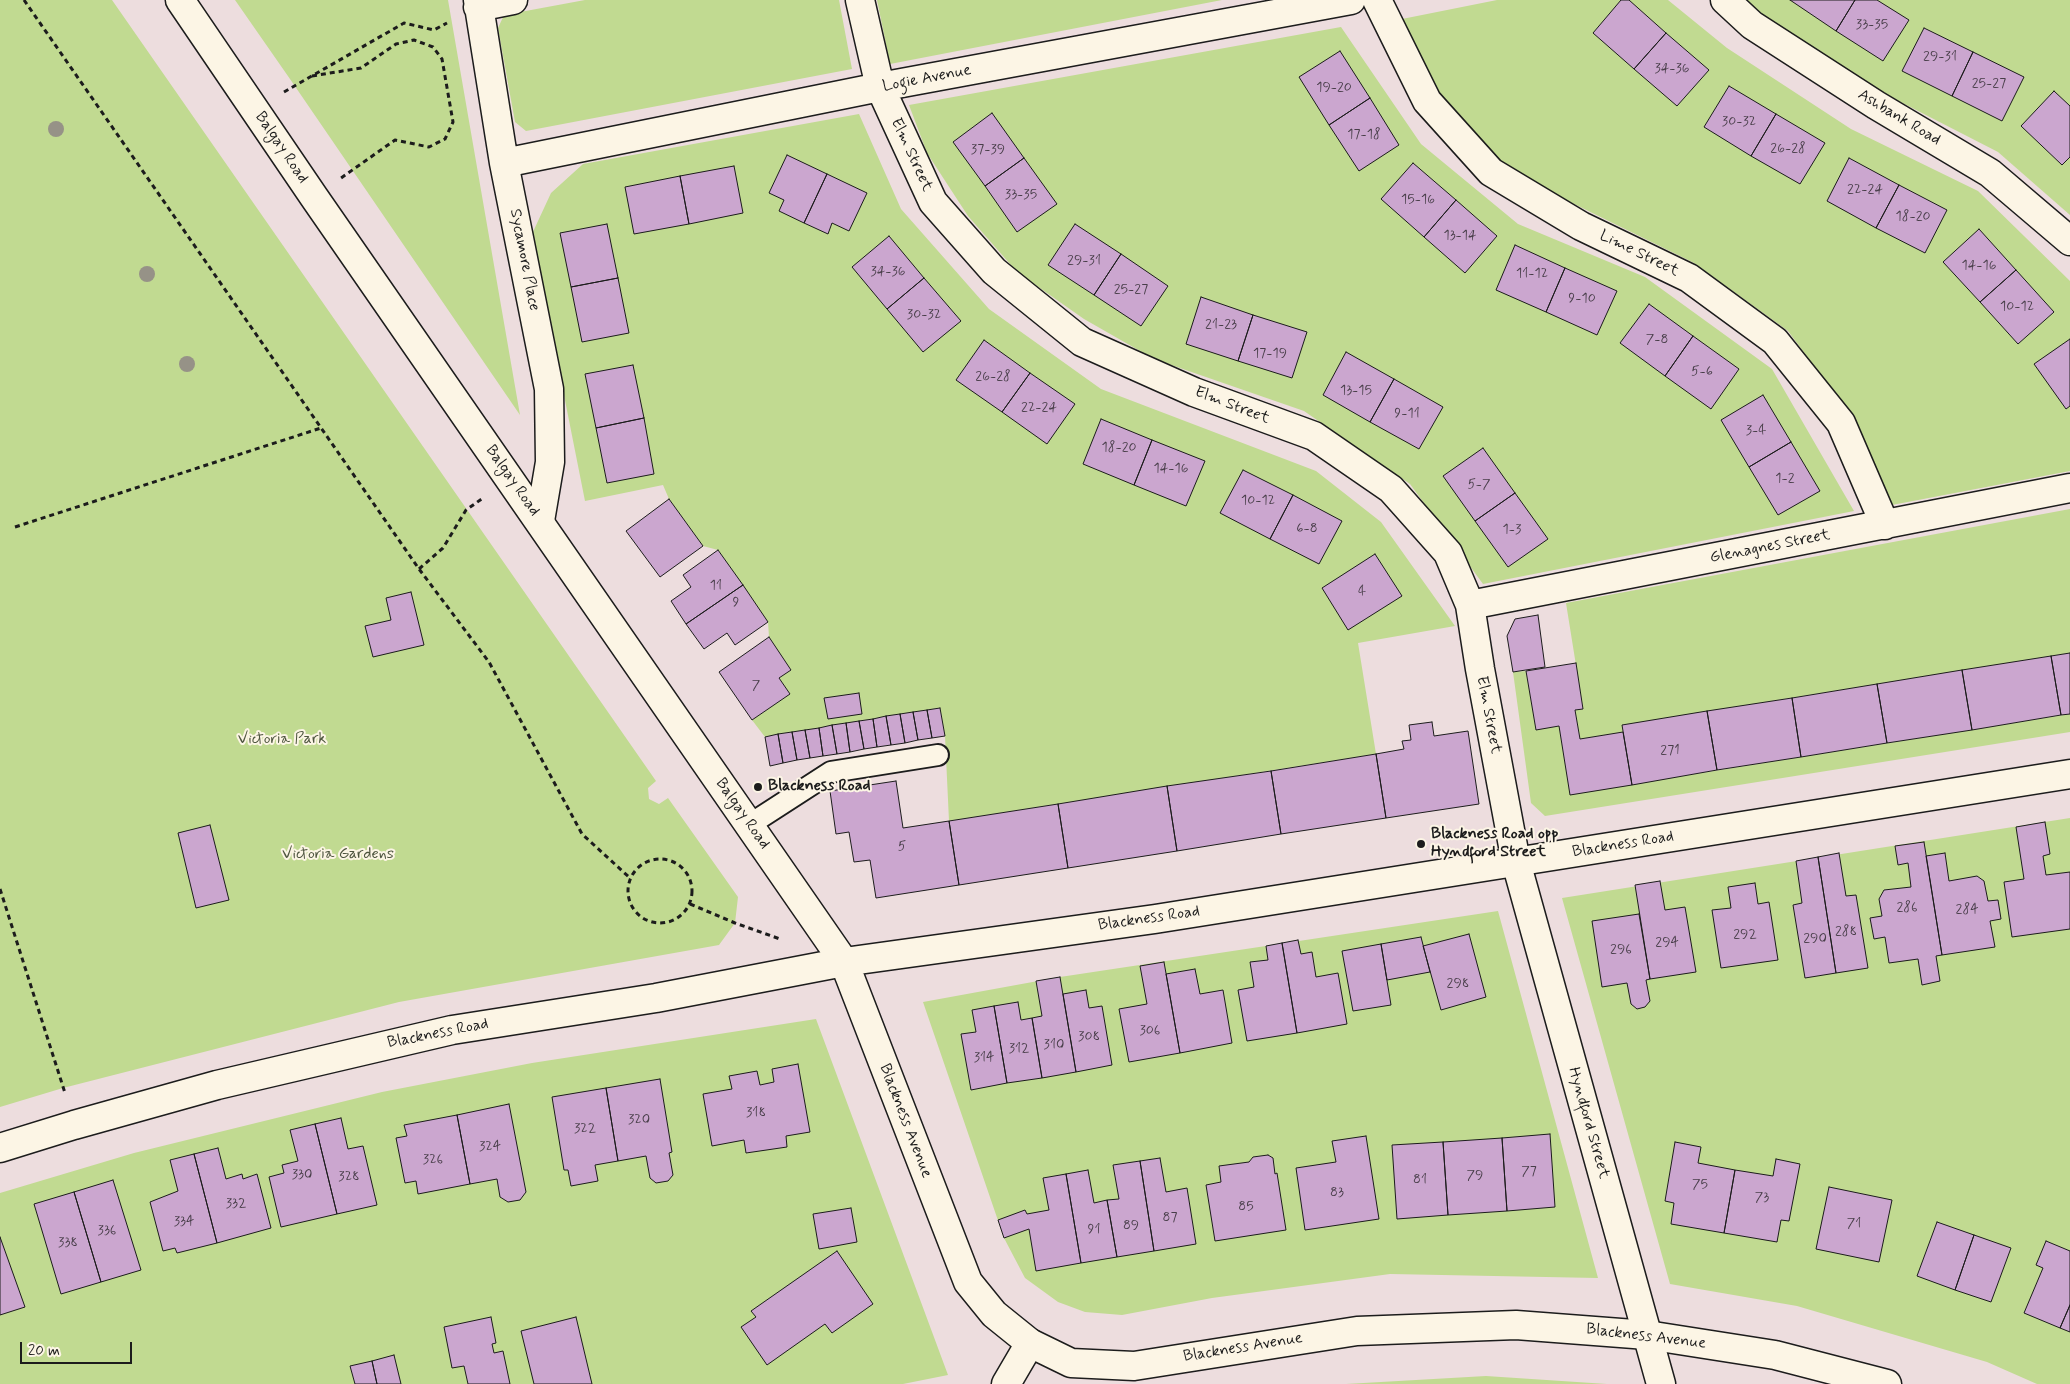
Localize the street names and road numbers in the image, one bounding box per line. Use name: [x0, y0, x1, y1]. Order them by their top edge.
street label: Logie Avenue: [881, 61, 973, 97]
street label: Ashbank Road: [1854, 86, 1944, 150]
street label: Balgay Road: [250, 109, 312, 187]
street label: Elm Street: [886, 115, 936, 195]
street label: Sycamore Place: [505, 207, 543, 313]
street label: Lime Street: [1596, 227, 1682, 281]
street label: Elm Street: [1192, 383, 1272, 429]
street label: Balgay Road: [481, 442, 543, 520]
street label: Glenagnes Street: [1708, 526, 1832, 568]
street label: Elm Street: [1471, 675, 1505, 755]
street label: Balgay Road: [711, 775, 773, 853]
street label: Blackness Road: [1571, 827, 1675, 863]
street label: Blackness Road: [1097, 902, 1201, 936]
street label: Blackness Road: [386, 1015, 490, 1053]
street label: Blackness Avenue: [874, 1061, 936, 1181]
street label: Hyndford Street: [1563, 1065, 1613, 1181]
street label: Blackness Avenue: [1585, 1320, 1707, 1354]
street label: Blackness Avenue: [1182, 1329, 1304, 1367]

